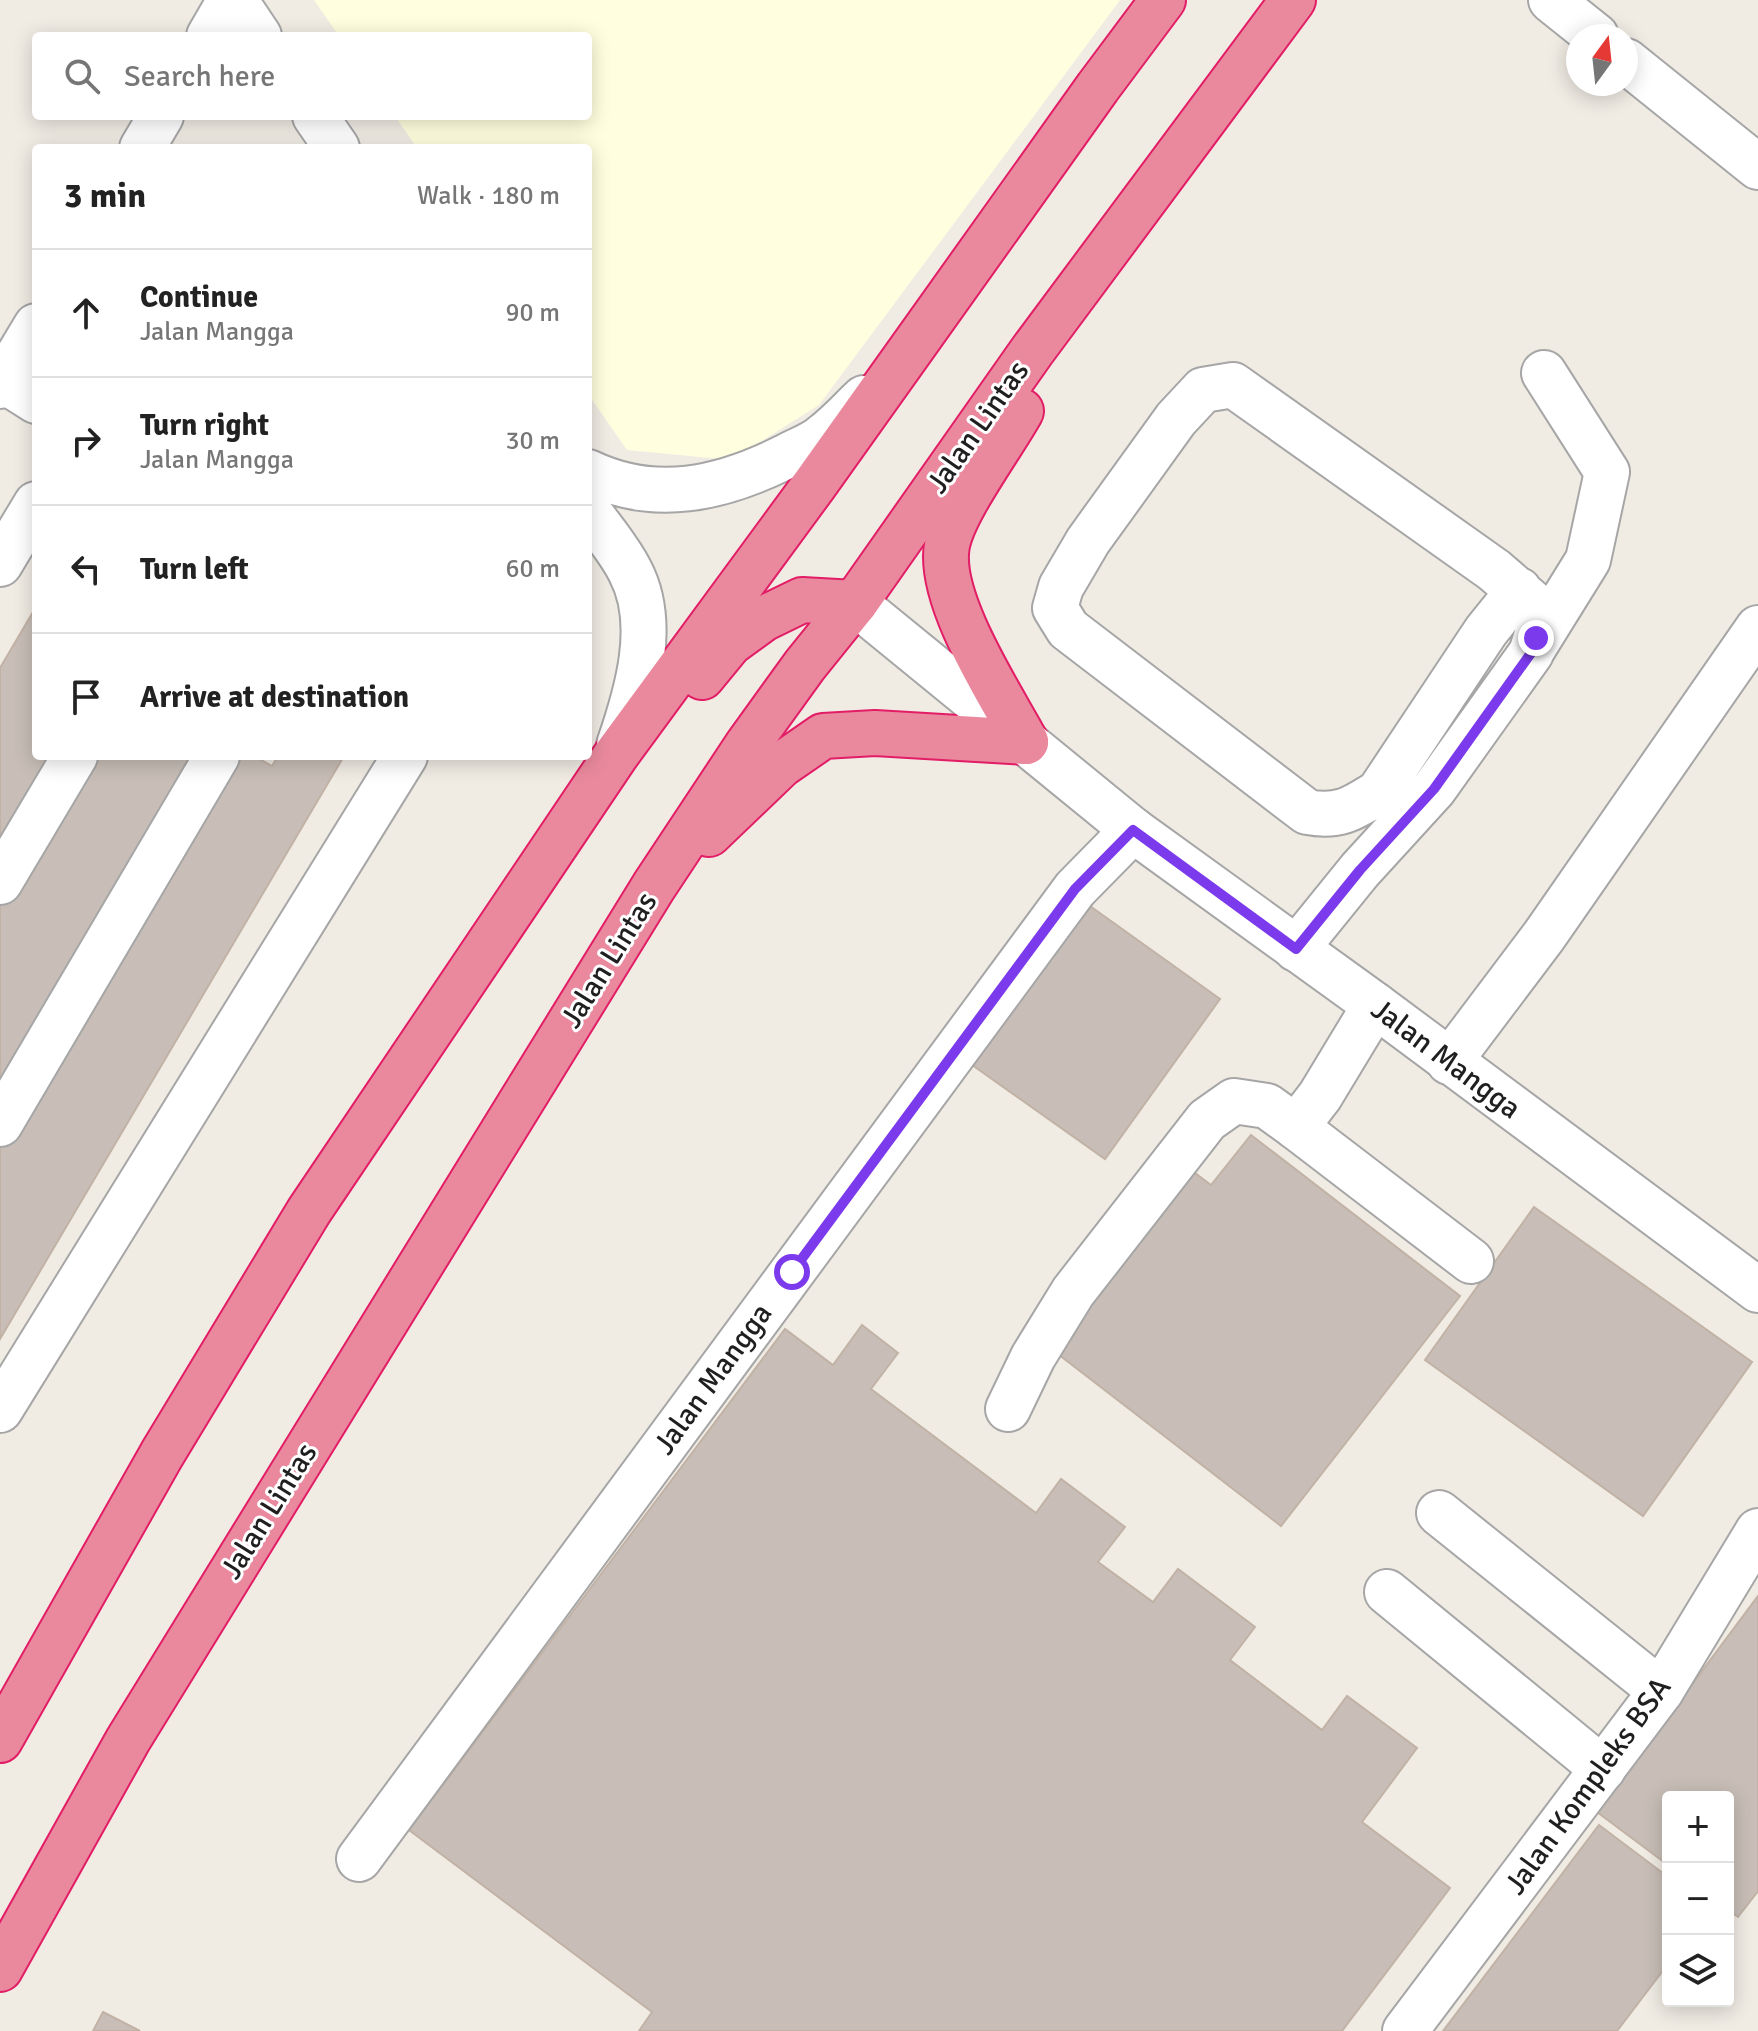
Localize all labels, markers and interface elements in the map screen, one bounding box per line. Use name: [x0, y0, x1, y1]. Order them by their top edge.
north arrow: [1566, 24, 1638, 96]
search box: [32, 32, 592, 120]
icon: search: [60, 54, 104, 98]
text: Search here: [124, 58, 275, 95]
text: 3 min: [64, 175, 146, 217]
text: Walk · 180 m: [417, 180, 560, 212]
text: Continue: [140, 279, 258, 316]
icon: ahead: [64, 291, 108, 335]
text: 90 m: [505, 297, 560, 329]
text: Jalan Mangga: [140, 316, 294, 348]
street label: Jalan Lintas: [919, 354, 1037, 500]
text: Turn right: [140, 407, 269, 444]
icon: right: [64, 419, 108, 463]
text: 30 m: [505, 425, 560, 457]
text: Jalan Mangga: [140, 444, 294, 476]
icon: left: [64, 547, 108, 591]
text: Turn left: [140, 551, 249, 588]
text: 60 m: [505, 553, 560, 585]
route end: [1518, 620, 1554, 656]
icon: arrive: [64, 675, 108, 719]
text: Arrive at destination: [140, 679, 409, 716]
street label: Jalan Lintas: [553, 885, 665, 1035]
street label: Jalan Mangga: [1364, 991, 1528, 1127]
route start: [774, 1254, 810, 1290]
street label: Jalan Mangga: [646, 1296, 780, 1462]
street label: Jalan Lintas: [213, 1436, 325, 1586]
street label: Jalan Kompleks BSA: [1497, 1670, 1679, 1902]
map controls: [1662, 1791, 1734, 2007]
button: +: [1662, 1791, 1734, 1863]
button: −: [1662, 1863, 1734, 1935]
button: layers: [1662, 1935, 1734, 2007]

